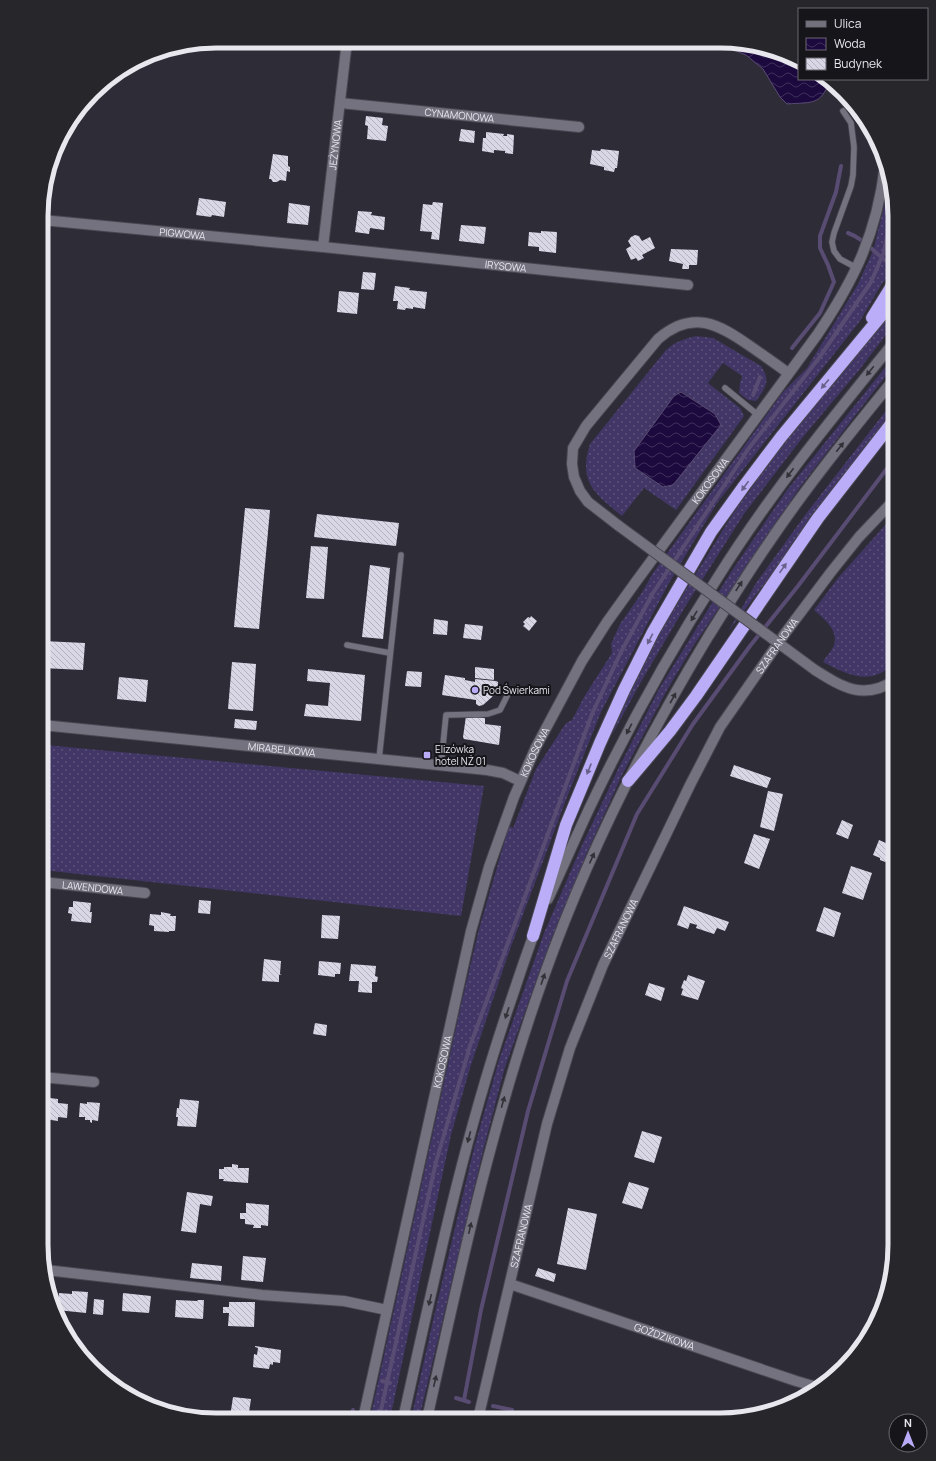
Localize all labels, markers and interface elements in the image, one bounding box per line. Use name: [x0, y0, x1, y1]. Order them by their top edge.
legend: [798, 8, 928, 80]
text: Ulica: [834, 15, 861, 32]
text: Woda: [834, 35, 865, 52]
text: Budynek: [834, 55, 883, 72]
street label: CYNAMONOWA: [424, 105, 496, 126]
street label: JEŻYNOWA: [325, 118, 345, 171]
street label: PIGWOWA: [159, 224, 207, 243]
street label: IRYSOWA: [484, 257, 528, 275]
one-way arrow: [866, 366, 875, 376]
one-way arrow: [821, 378, 830, 389]
one-way arrow: [836, 441, 844, 452]
street label: KOKOSOWA: [689, 454, 732, 507]
one-way arrow: [786, 468, 794, 479]
one-way arrow: [740, 480, 749, 491]
one-way arrow: [779, 563, 787, 573]
one-way arrow: [736, 580, 743, 592]
one-way arrow: [690, 610, 697, 622]
street label: SZAFRANOWA: [752, 614, 802, 676]
one-way arrow: [647, 633, 653, 645]
place label: Pod Świerkami: [483, 683, 550, 697]
marker: Pod Świerkami: [470, 685, 480, 695]
one-way arrow: [669, 692, 676, 703]
one-way arrow: [626, 723, 633, 734]
street label: KOKOSOWA: [517, 724, 553, 779]
street label: MIRABELKOWA: [247, 739, 317, 760]
place label: Elizówka hotel NŻ 01: [435, 742, 486, 768]
marker: Elizówka hotel NŻ 01: [422, 750, 432, 760]
one-way arrow: [585, 764, 591, 776]
one-way arrow: [589, 853, 595, 864]
street label: LAWENDOWA: [61, 877, 125, 898]
street label: SZAFRANOWA: [600, 896, 641, 961]
one-way arrow: [540, 972, 546, 984]
one-way arrow: [503, 1007, 509, 1019]
street label: KOKOSOWA: [429, 1033, 455, 1089]
one-way arrow: [500, 1096, 506, 1108]
one-way arrow: [466, 1131, 472, 1143]
street label: SZAFRANOWA: [507, 1202, 535, 1269]
one-way arrow: [467, 1222, 473, 1234]
one-way arrow: [426, 1294, 432, 1307]
street label: GOŹDZIKOWA: [632, 1320, 697, 1353]
one-way arrow: [433, 1375, 439, 1387]
north arrow: [888, 1413, 928, 1453]
text: N: [904, 1415, 912, 1430]

